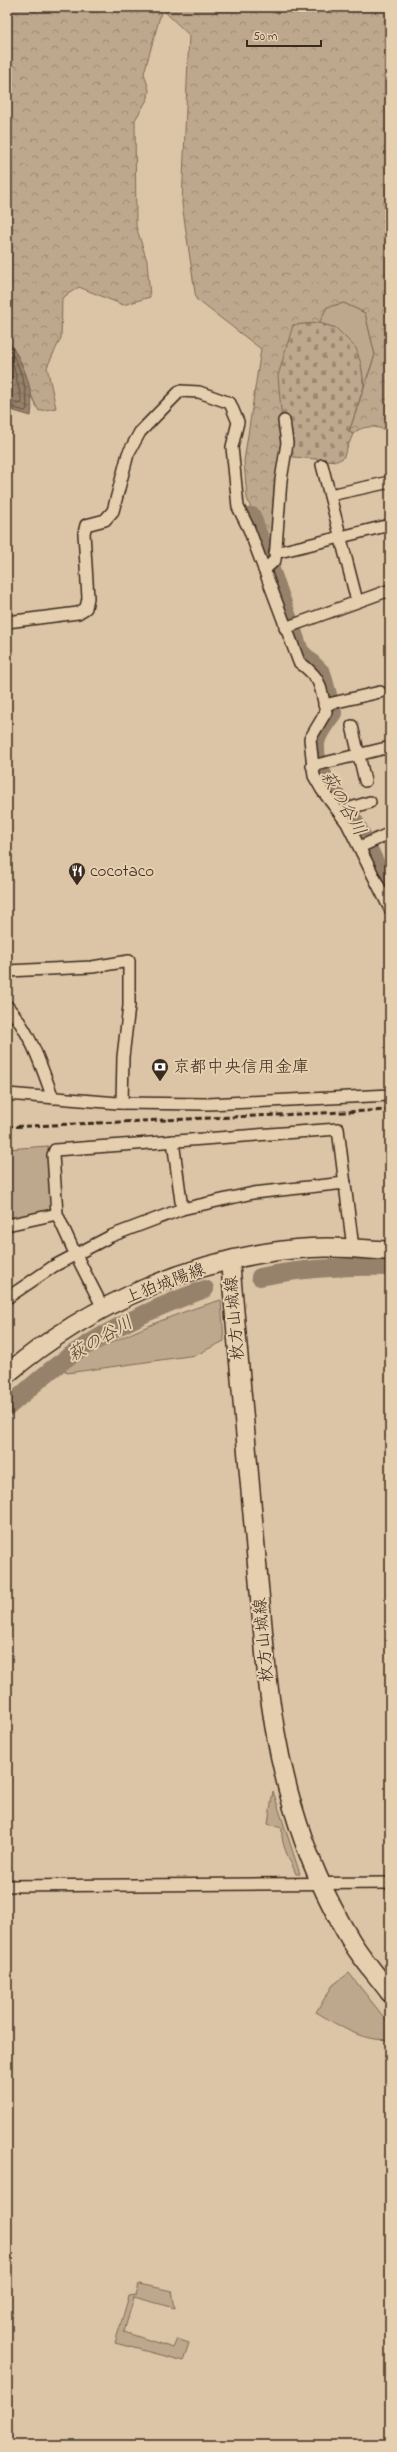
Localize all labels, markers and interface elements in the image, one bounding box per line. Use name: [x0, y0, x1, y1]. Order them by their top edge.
scale bar: [247, 22, 321, 48]
text: 50 m: [253, 28, 277, 46]
water label: 萩の谷川: [313, 766, 371, 842]
place label: cocotaco: [90, 859, 154, 884]
restaurant icon: cocotaco: [67, 861, 87, 886]
place label: 京都中央信用金庫: [173, 1055, 309, 1080]
bank icon: 京都中央信用金庫: [150, 1057, 170, 1082]
street label: 上狛城陽線: [121, 1257, 209, 1311]
street label: 枚方山城線: [219, 1275, 251, 1361]
water label: 萩の谷川: [63, 1311, 139, 1369]
street label: 枚方山城線: [248, 1597, 280, 1683]

